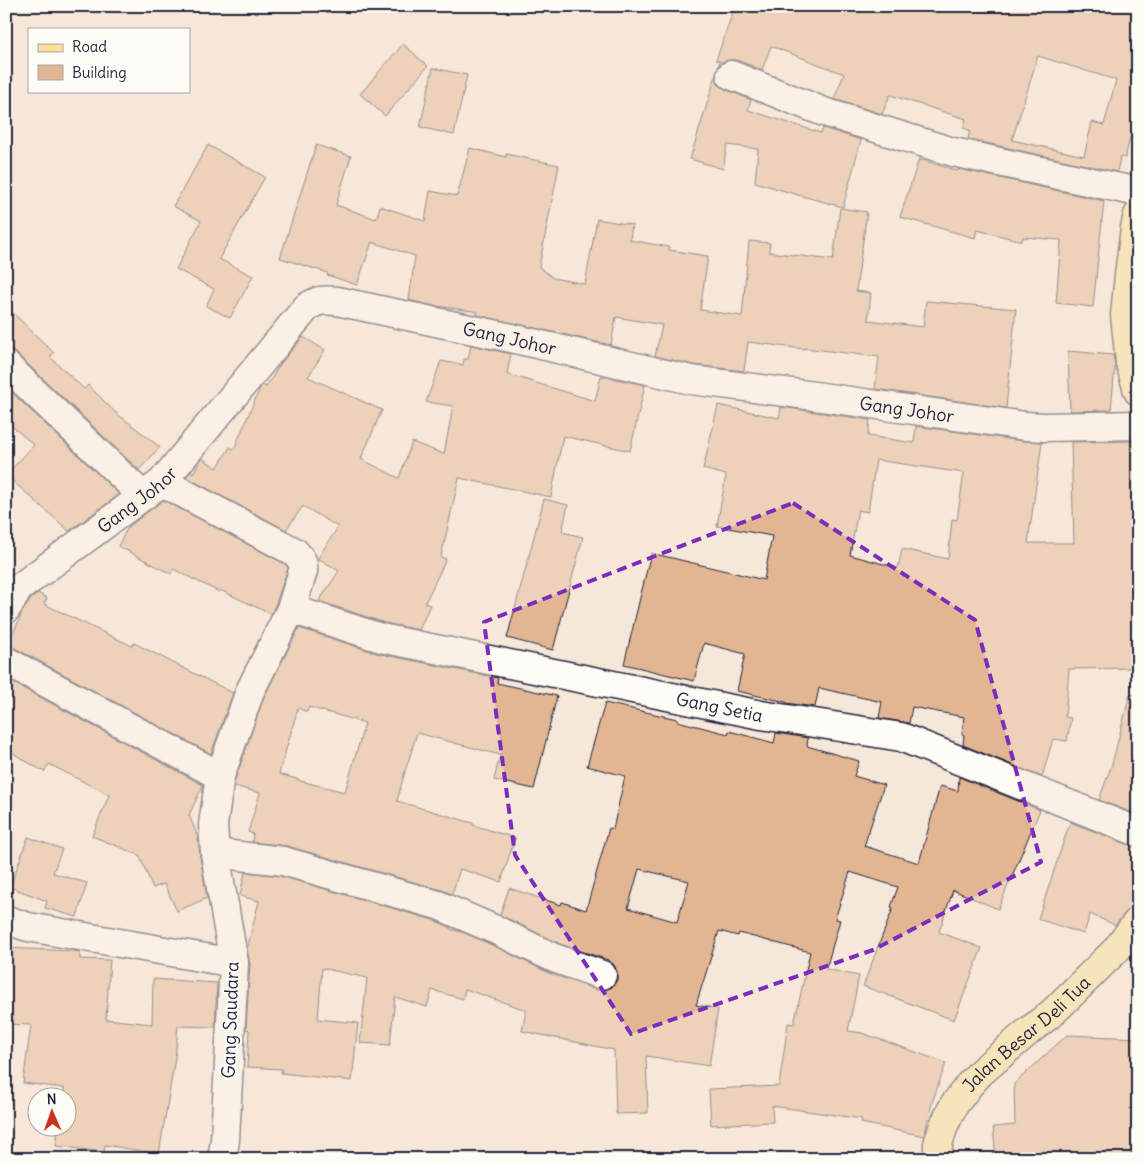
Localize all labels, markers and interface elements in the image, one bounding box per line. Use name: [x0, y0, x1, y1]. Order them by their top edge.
legend: [28, 28, 190, 92]
text: Road: [72, 37, 107, 56]
text: Building: [72, 63, 127, 82]
street label: Gang Johor: [461, 316, 559, 360]
street label: Gang Johor: [858, 391, 956, 427]
street label: Gang Johor: [92, 461, 182, 538]
street label: Gang Setia: [674, 687, 765, 727]
street label: Gang Saudara: [216, 961, 244, 1079]
street label: Jalan Besar Deli Tua: [957, 971, 1095, 1096]
north arrow: [28, 1088, 78, 1138]
text: N: [46, 1090, 57, 1108]

